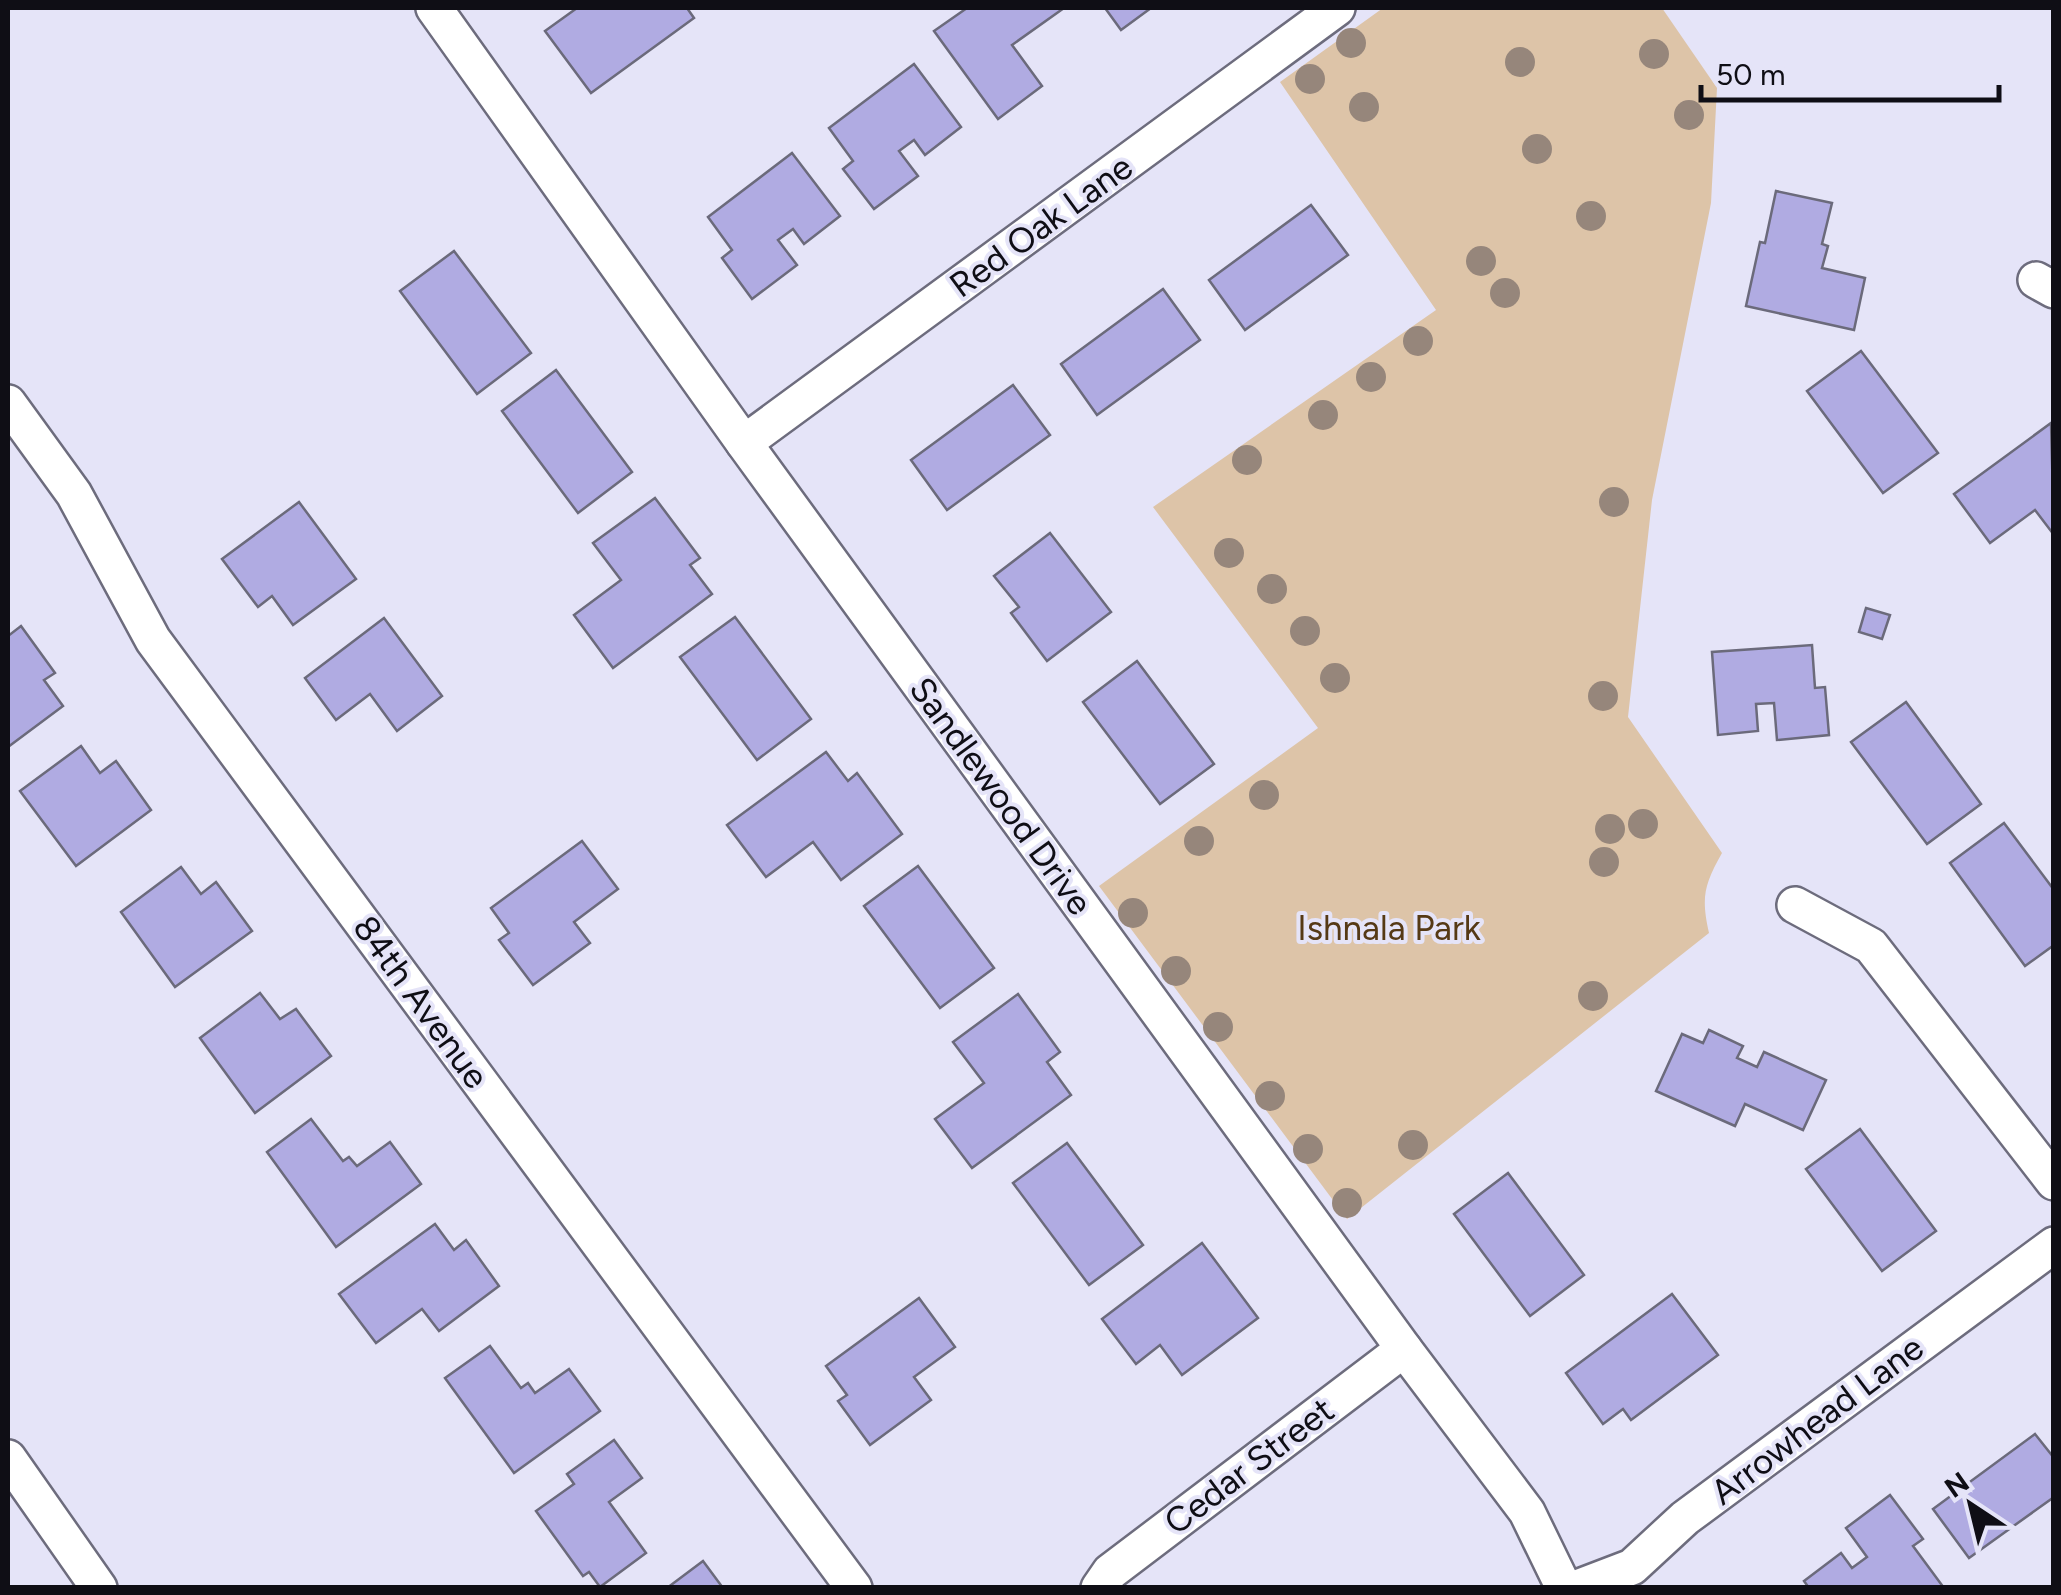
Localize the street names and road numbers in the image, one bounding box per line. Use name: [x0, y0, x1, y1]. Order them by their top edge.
street label: Red Oak Lane: [941, 146, 1141, 306]
street label: Sandlewood Drive: [901, 669, 1101, 923]
street label: 84th Avenue: [344, 908, 498, 1096]
street label: Arrowhead Lane: [1703, 1327, 1931, 1513]
street label: Cedar Street: [1156, 1389, 1342, 1543]

